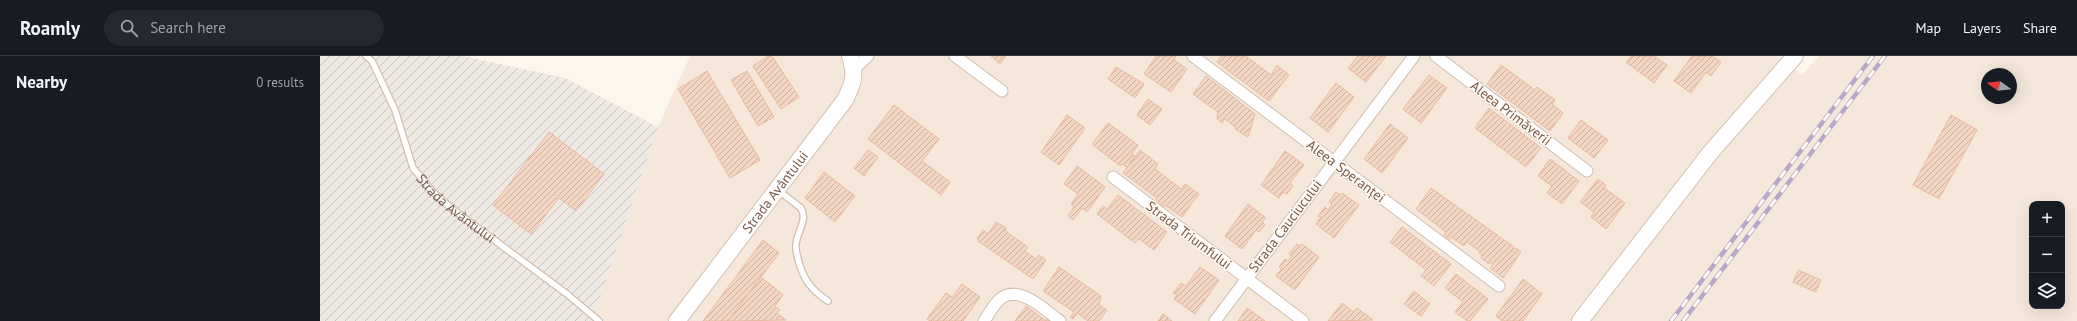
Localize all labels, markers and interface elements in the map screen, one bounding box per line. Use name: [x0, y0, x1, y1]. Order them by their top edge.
search box: [104, 10, 384, 46]
text: Roamly: [20, 16, 80, 40]
icon: search: [118, 17, 140, 39]
text: Search here: [150, 18, 226, 37]
text: Map: [1915, 19, 1941, 37]
text: Layers: [1963, 19, 2001, 37]
text: Share: [2023, 19, 2057, 37]
north arrow: [1981, 68, 2017, 104]
text: Nearby: [16, 71, 67, 93]
text: 0 results: [256, 74, 304, 91]
street label: Aleea Primăverii: [1467, 77, 1555, 149]
street label: Aleea Speranței: [1303, 136, 1389, 206]
street label: Strada Avântului: [738, 147, 812, 237]
street label: Strada Avântului: [413, 170, 499, 247]
street label: Strada Cauciucului: [1244, 176, 1326, 276]
street label: Strada Triumfului: [1143, 197, 1235, 273]
map controls: [2029, 201, 2065, 309]
button: +: [2029, 201, 2065, 237]
button: −: [2029, 237, 2065, 273]
button: layers: [2029, 273, 2065, 309]

